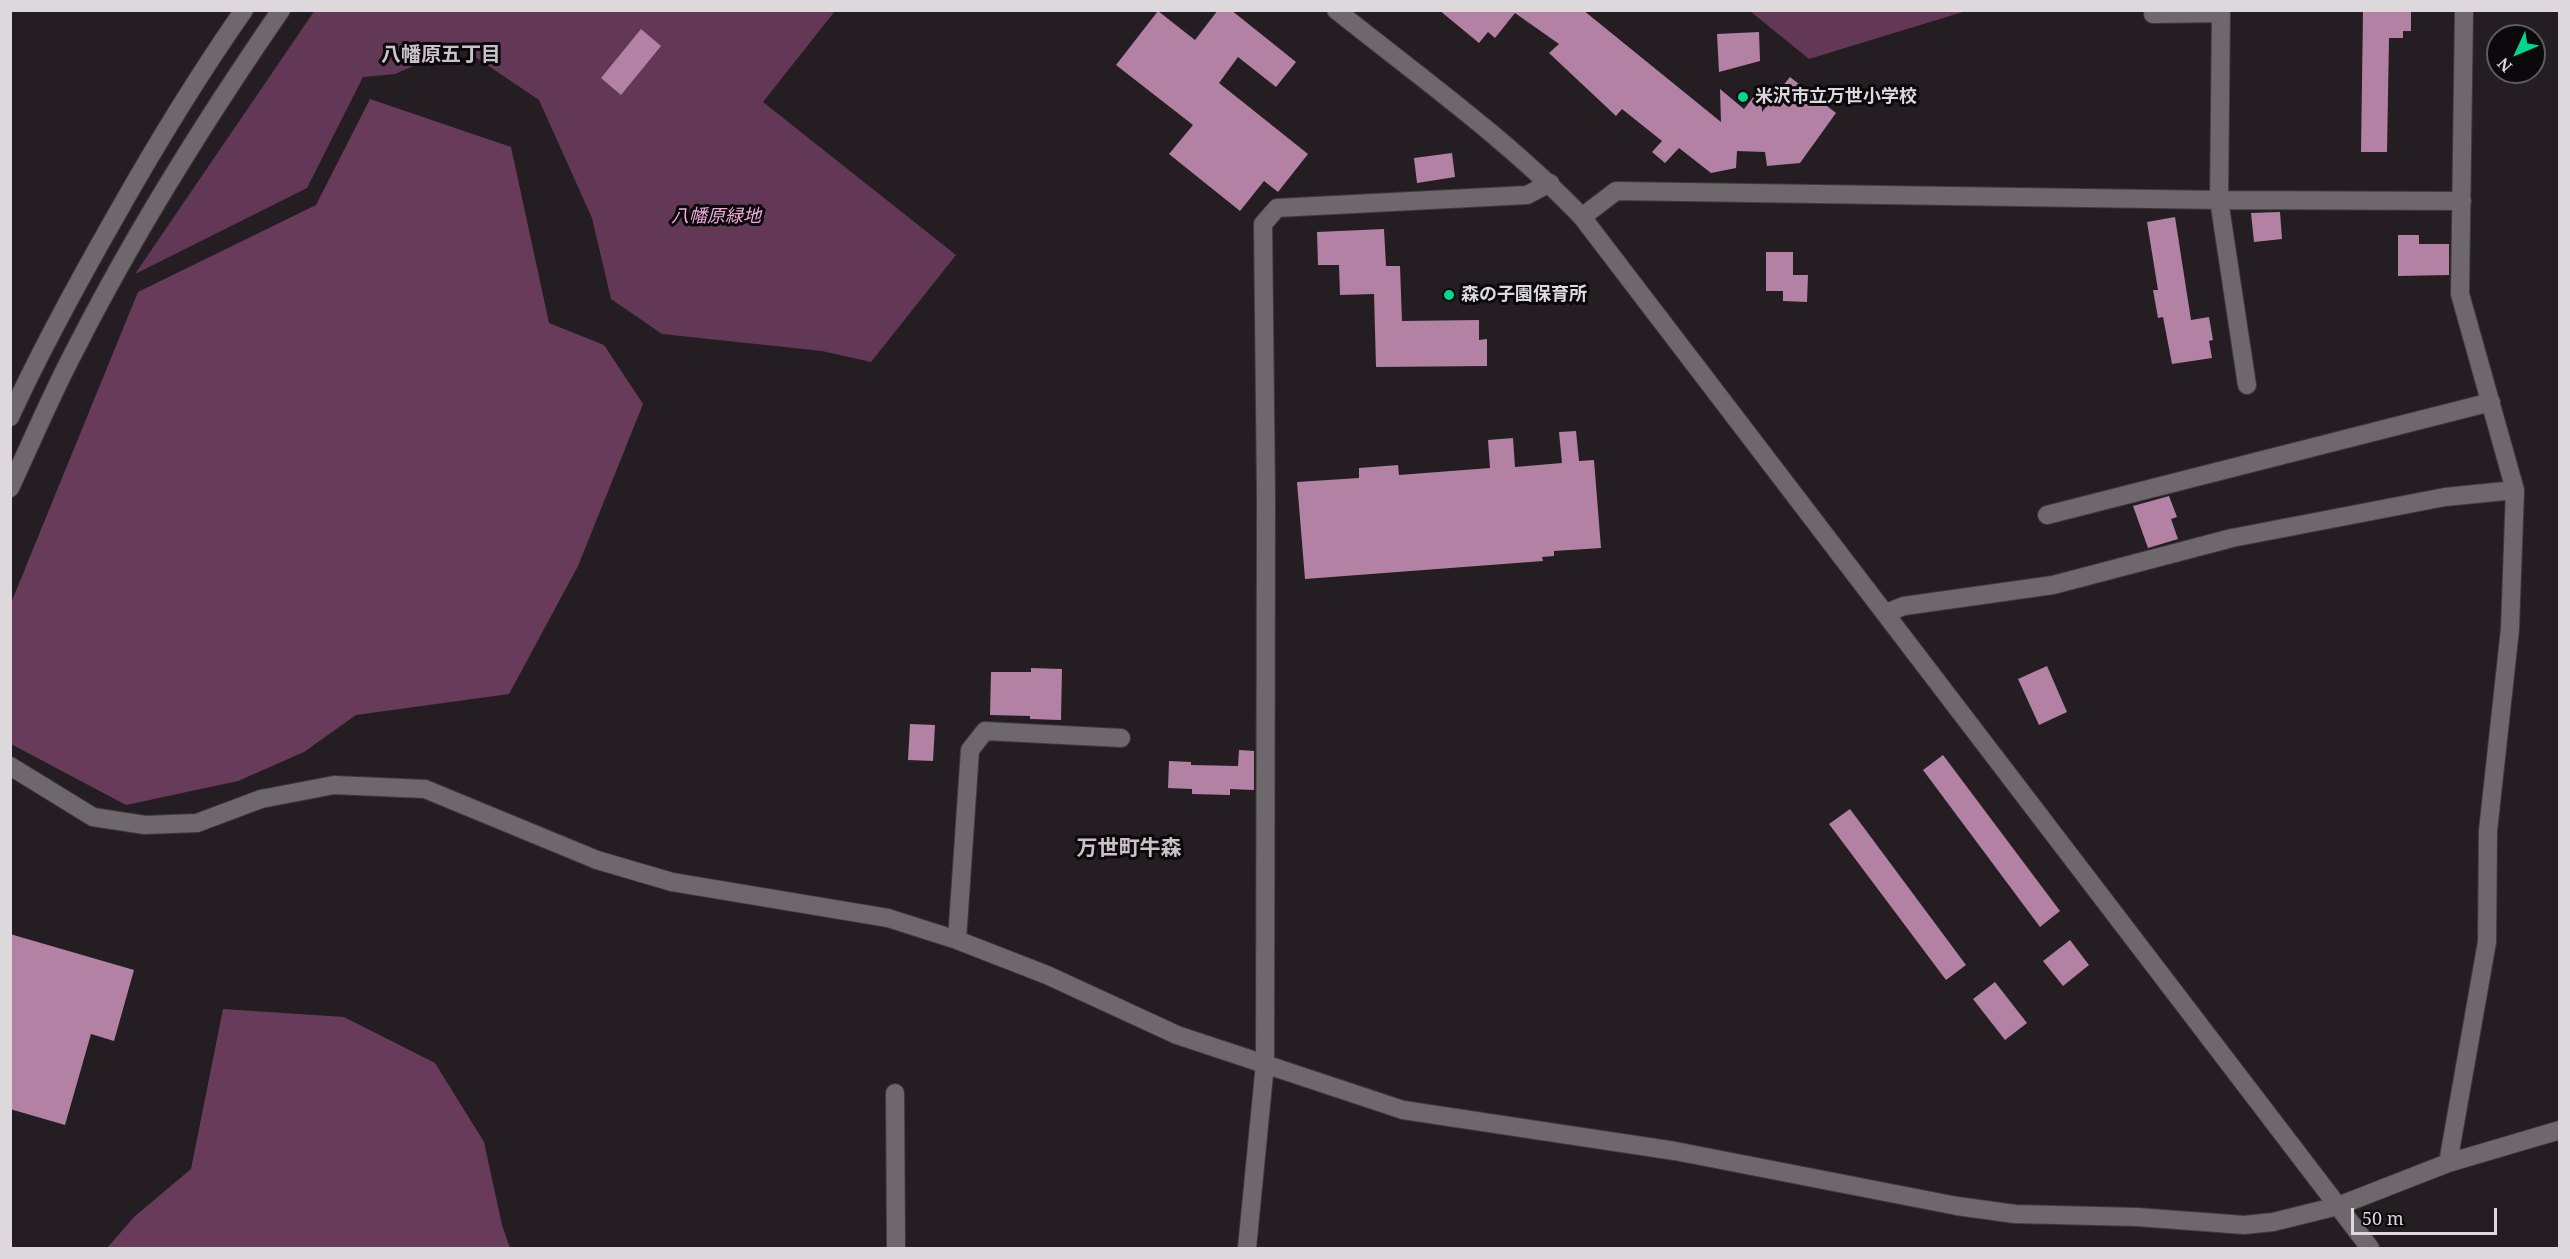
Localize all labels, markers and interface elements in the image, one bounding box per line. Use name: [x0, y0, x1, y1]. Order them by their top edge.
north arrow: [2486, 24, 2546, 84]
district label: 八幡原五丁目: [381, 43, 501, 67]
text: N: [2492, 53, 2517, 77]
place label: 米沢市立万世小学校: [1755, 86, 1917, 108]
marker: 米沢市立万世小学校: [1736, 90, 1750, 104]
park label: 八幡原緑地: [671, 206, 761, 228]
place label: 森の子園保育所: [1461, 284, 1587, 306]
marker: 森の子園保育所: [1442, 288, 1456, 302]
district label: 万世町牛森: [1077, 836, 1181, 862]
scale bar: [2354, 1196, 2500, 1234]
text: 50 m: [2362, 1206, 2404, 1230]

